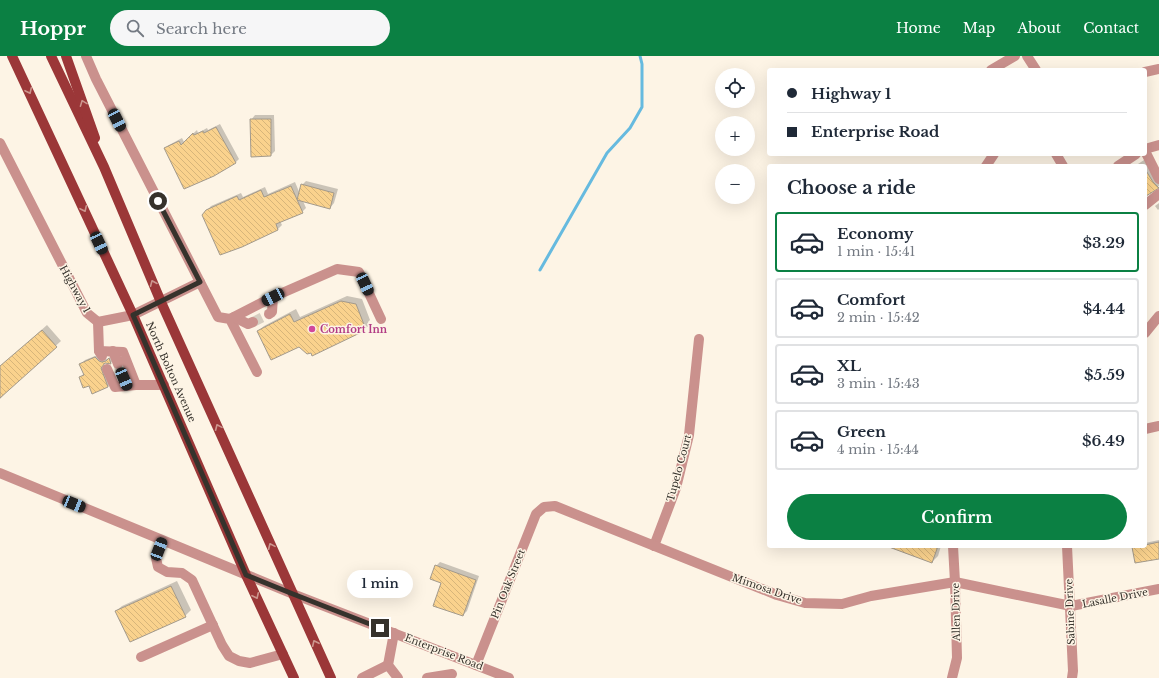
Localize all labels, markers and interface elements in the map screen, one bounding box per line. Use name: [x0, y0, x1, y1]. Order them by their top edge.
search box: [110, 10, 390, 46]
text: Hoppr: [20, 17, 86, 40]
icon: search: [124, 17, 146, 39]
text: Search here: [156, 19, 247, 38]
text: Home: [896, 19, 941, 37]
text: Map: [963, 19, 995, 37]
text: About: [1017, 19, 1061, 37]
text: Contact: [1083, 19, 1139, 37]
map controls: [715, 68, 755, 204]
button: locate: [715, 68, 755, 108]
text: Highway 1: [811, 84, 891, 103]
one-way arrow: [24, 87, 32, 95]
one-way arrow: [80, 99, 88, 106]
car: [106, 107, 128, 133]
button: +: [715, 116, 755, 156]
text: Enterprise Road: [811, 122, 939, 141]
button: −: [715, 164, 755, 204]
text: Choose a ride: [787, 177, 916, 199]
route start: [149, 192, 167, 210]
one-way arrow: [79, 205, 87, 213]
icon: car: [789, 224, 825, 260]
text: Economy: [837, 224, 914, 243]
car: [88, 230, 110, 256]
text: $3.29: [1083, 233, 1125, 252]
text: 1 min · 15:41: [837, 243, 915, 260]
street label: Highway 1: [57, 263, 93, 315]
car: [354, 271, 376, 297]
one-way arrow: [150, 280, 158, 287]
car: [260, 286, 286, 308]
icon: car: [789, 290, 825, 326]
text: Comfort: [837, 290, 905, 309]
text: $4.44: [1083, 299, 1125, 318]
text: 2 min · 15:42: [837, 309, 920, 326]
street label: North Bolton Avenue: [143, 320, 199, 425]
place label: Comfort Inn: [320, 323, 388, 336]
marker: Comfort Inn: [307, 324, 317, 334]
icon: car: [789, 356, 825, 392]
text: XL: [837, 356, 861, 375]
text: $5.59: [1084, 365, 1125, 384]
car: [114, 366, 134, 392]
text: 3 min · 15:43: [837, 375, 920, 392]
icon: car: [789, 422, 825, 458]
text: Green: [837, 422, 886, 441]
one-way arrow: [215, 424, 223, 432]
text: $6.49: [1082, 431, 1125, 450]
street label: Tupelo Court: [664, 433, 694, 503]
text: 4 min · 15:44: [837, 441, 919, 458]
car: [61, 494, 87, 514]
button: Confirm: [787, 494, 1127, 540]
car: [149, 536, 169, 562]
one-way arrow: [268, 543, 276, 550]
street label: Pin Oak Street: [488, 547, 528, 621]
callout: 1 min: [347, 570, 413, 598]
street label: Mimosa Drive: [730, 571, 804, 607]
text: 1 min: [361, 575, 399, 592]
street label: Sabine Drive: [1062, 579, 1078, 645]
street label: Allen Drive: [949, 582, 963, 642]
street label: Lasalle Drive: [1081, 585, 1149, 611]
one-way arrow: [251, 592, 259, 600]
route end: [371, 619, 389, 637]
street label: Enterprise Road: [403, 631, 485, 673]
one-way arrow: [312, 639, 320, 647]

